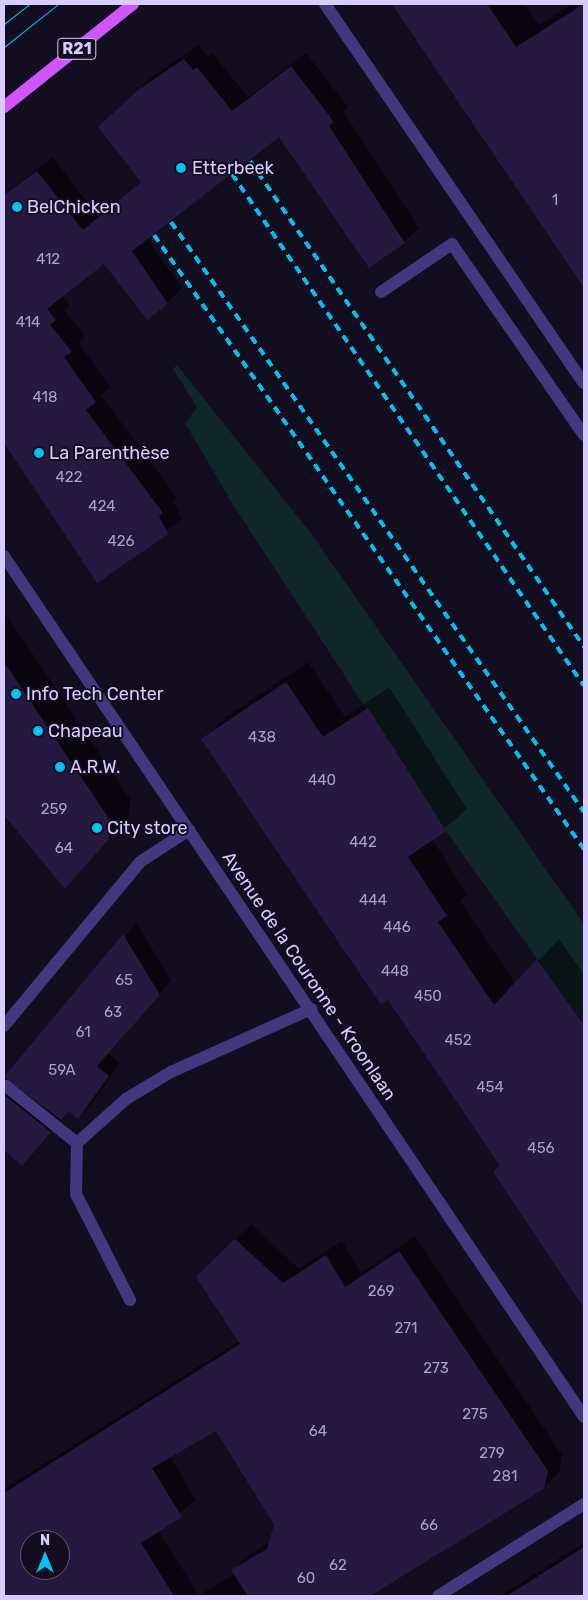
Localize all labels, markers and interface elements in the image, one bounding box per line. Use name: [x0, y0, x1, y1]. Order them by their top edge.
road number: R21: [57, 36, 97, 62]
place label: Etterbeek: [192, 157, 274, 179]
marker: Etterbeek: [174, 161, 188, 175]
house number: 1: [552, 192, 558, 210]
place label: BelChicken: [27, 196, 121, 218]
marker: BelChicken: [11, 201, 23, 213]
house number: 412: [36, 251, 60, 269]
house number: 414: [16, 314, 40, 332]
house number: 418: [33, 389, 57, 407]
place label: La Parenthèse: [49, 442, 170, 464]
marker: La Parenthèse: [33, 447, 45, 459]
house number: 422: [56, 469, 82, 487]
house number: 424: [88, 498, 116, 516]
house number: 426: [107, 533, 135, 551]
place label: Info Tech Center: [26, 683, 164, 705]
marker: Info Tech Center: [10, 688, 22, 700]
place label: Chapeau: [48, 720, 122, 742]
marker: Chapeau: [32, 725, 44, 737]
house number: 438: [248, 729, 276, 747]
place label: A.R.W.: [70, 756, 120, 778]
marker: A.R.W.: [54, 761, 66, 773]
house number: 440: [308, 772, 336, 790]
house number: 259: [41, 801, 67, 819]
place label: City store: [107, 817, 188, 839]
marker: City store: [91, 822, 103, 834]
house number: 442: [349, 834, 377, 852]
house number: 64: [55, 840, 73, 858]
street label: Avenue de la Couronne - Kroonlaan: [218, 848, 400, 1104]
house number: 444: [359, 892, 387, 910]
house number: 446: [383, 919, 411, 937]
house number: 448: [381, 963, 409, 981]
house number: 65: [115, 972, 133, 990]
house number: 450: [414, 988, 442, 1006]
house number: 63: [104, 1004, 122, 1022]
house number: 61: [75, 1024, 91, 1042]
house number: 452: [444, 1032, 472, 1050]
house number: 59A: [48, 1062, 76, 1080]
house number: 454: [476, 1079, 504, 1097]
house number: 456: [527, 1140, 555, 1158]
house number: 269: [368, 1283, 394, 1301]
house number: 271: [395, 1320, 417, 1338]
house number: 273: [423, 1360, 449, 1378]
house number: 275: [462, 1406, 488, 1424]
house number: 64: [309, 1423, 327, 1441]
house number: 279: [479, 1445, 505, 1463]
house number: 281: [493, 1468, 517, 1486]
house number: 66: [420, 1517, 438, 1535]
north arrow: [20, 1530, 70, 1580]
text: N: [40, 1532, 50, 1549]
house number: 62: [329, 1557, 347, 1575]
house number: 60: [297, 1570, 315, 1588]

